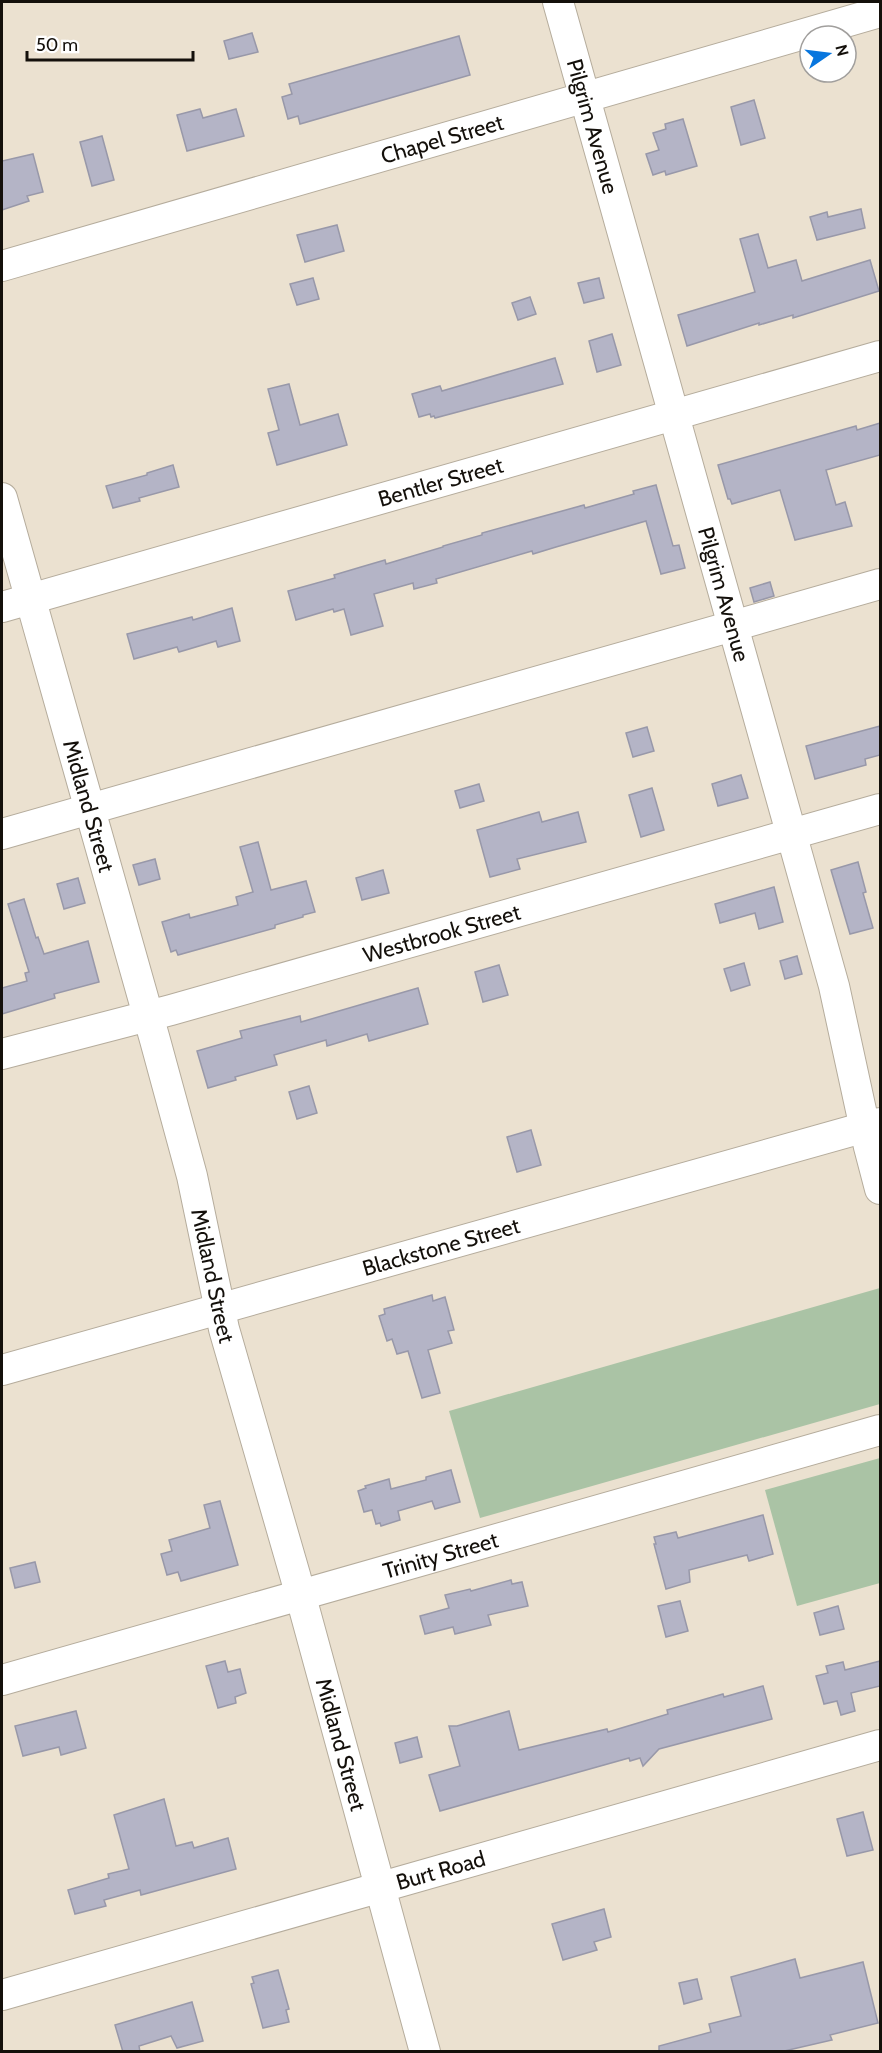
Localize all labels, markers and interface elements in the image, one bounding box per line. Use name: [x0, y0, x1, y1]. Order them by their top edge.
scale bar: [27, 24, 194, 62]
north arrow: [798, 24, 858, 84]
text: 50 m: [36, 34, 78, 56]
text: N: [831, 43, 853, 58]
street label: Pilgrim Avenue: [561, 56, 624, 197]
street label: Chapel Street: [378, 109, 507, 170]
street label: Bentler Street: [375, 451, 507, 513]
street label: Pilgrim Avenue: [692, 524, 755, 665]
street label: Midland Street: [57, 737, 120, 876]
street label: Westbrook Street: [360, 898, 524, 969]
street label: Midland Street: [185, 1206, 240, 1347]
street label: Blackstone Street: [359, 1212, 523, 1282]
street label: Trinity Street: [380, 1526, 502, 1585]
street label: Midland Street: [310, 1675, 372, 1814]
street label: Burt Road: [393, 1845, 488, 1896]

